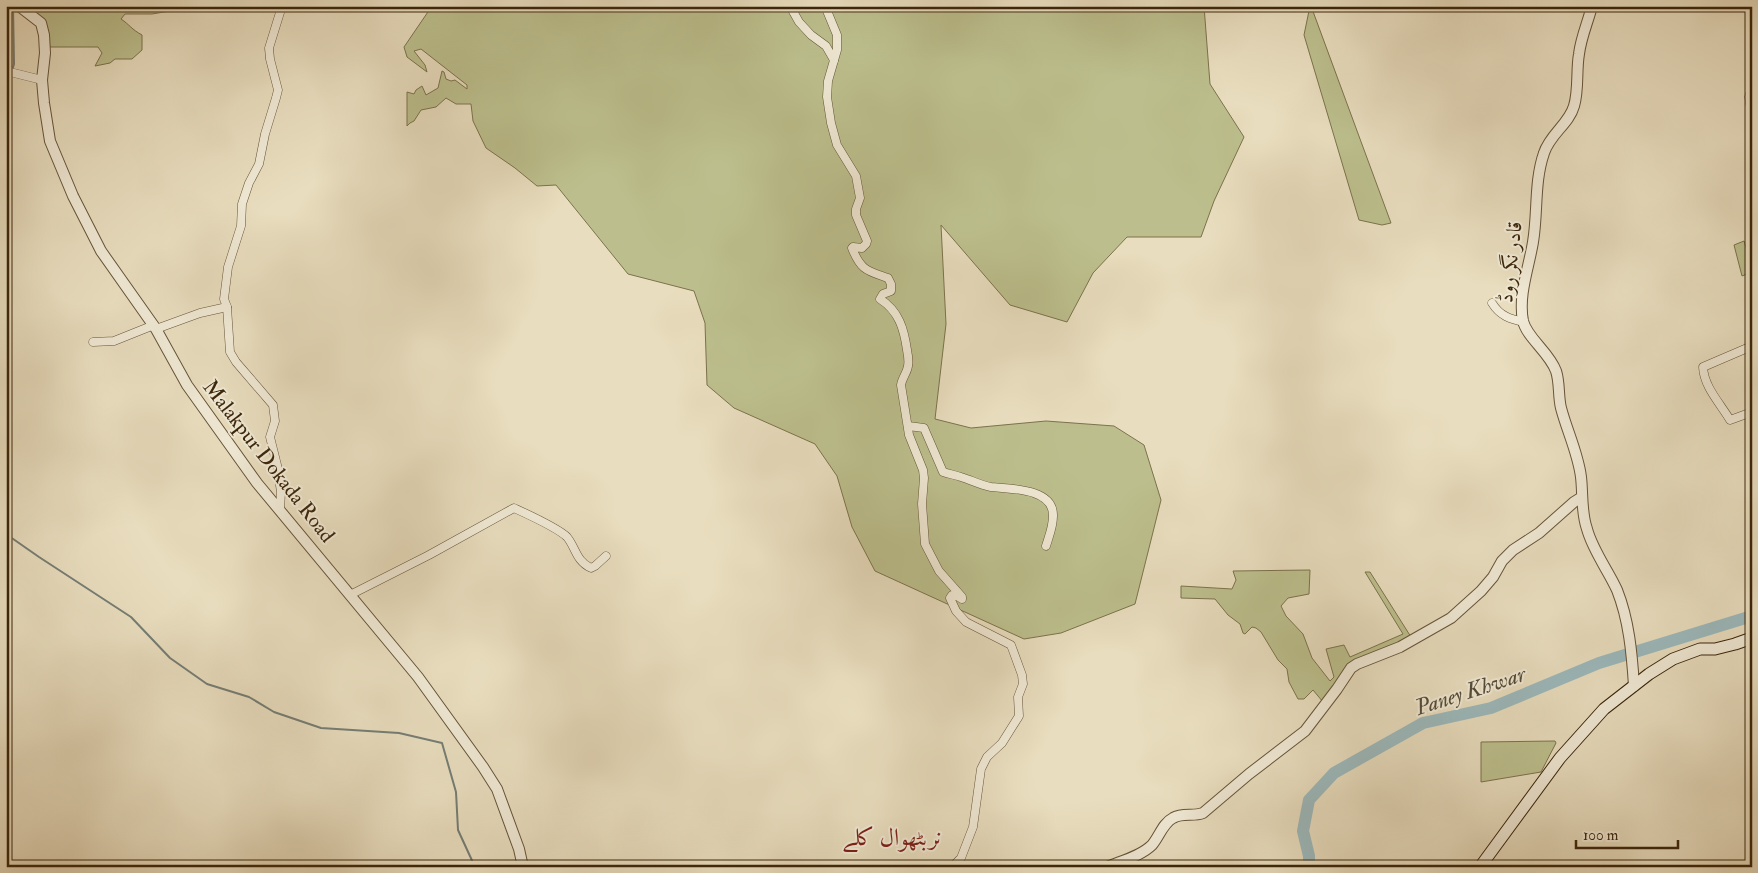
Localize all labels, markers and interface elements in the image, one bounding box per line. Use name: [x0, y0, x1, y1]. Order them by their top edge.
street label: قادر نگر روڈ: [1492, 220, 1529, 304]
street label: Malakpur Dokada Road: [197, 374, 341, 549]
water label: Paney Khwar: [1410, 659, 1531, 722]
scale bar: [1576, 818, 1678, 850]
district label: نربٹھوال کلے: [842, 822, 942, 853]
text: 100 m: [1583, 826, 1619, 845]

